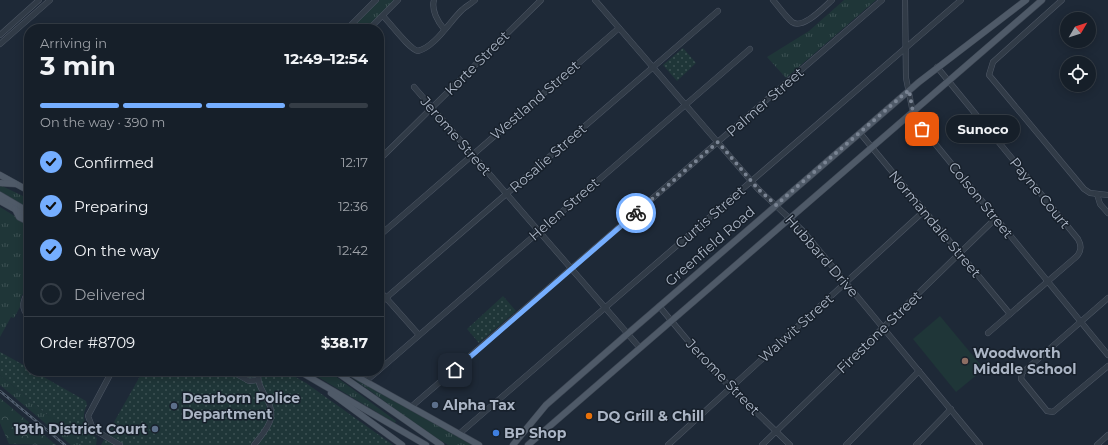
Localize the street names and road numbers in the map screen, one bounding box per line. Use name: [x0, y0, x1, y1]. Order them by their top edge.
street label: Korte Street: [441, 27, 513, 99]
street label: Westland Street: [487, 56, 584, 144]
street label: Palmer Street: [723, 63, 808, 141]
street label: Jerome Street: [416, 92, 495, 179]
street label: Rosalie Street: [506, 120, 590, 196]
street label: Payne Court: [1006, 154, 1074, 232]
street label: Colson Street: [945, 158, 1018, 242]
street label: Normandale Street: [885, 167, 985, 281]
street label: Helen Street: [525, 173, 603, 245]
street label: Curtis Street: [671, 181, 749, 252]
street label: Greenfield Road: [661, 202, 759, 290]
street label: Hubbard Drive: [781, 211, 863, 301]
street label: Firestone Street: [833, 287, 926, 377]
street label: Walwit Street: [755, 290, 837, 366]
street label: Jerome Street: [681, 334, 764, 419]

